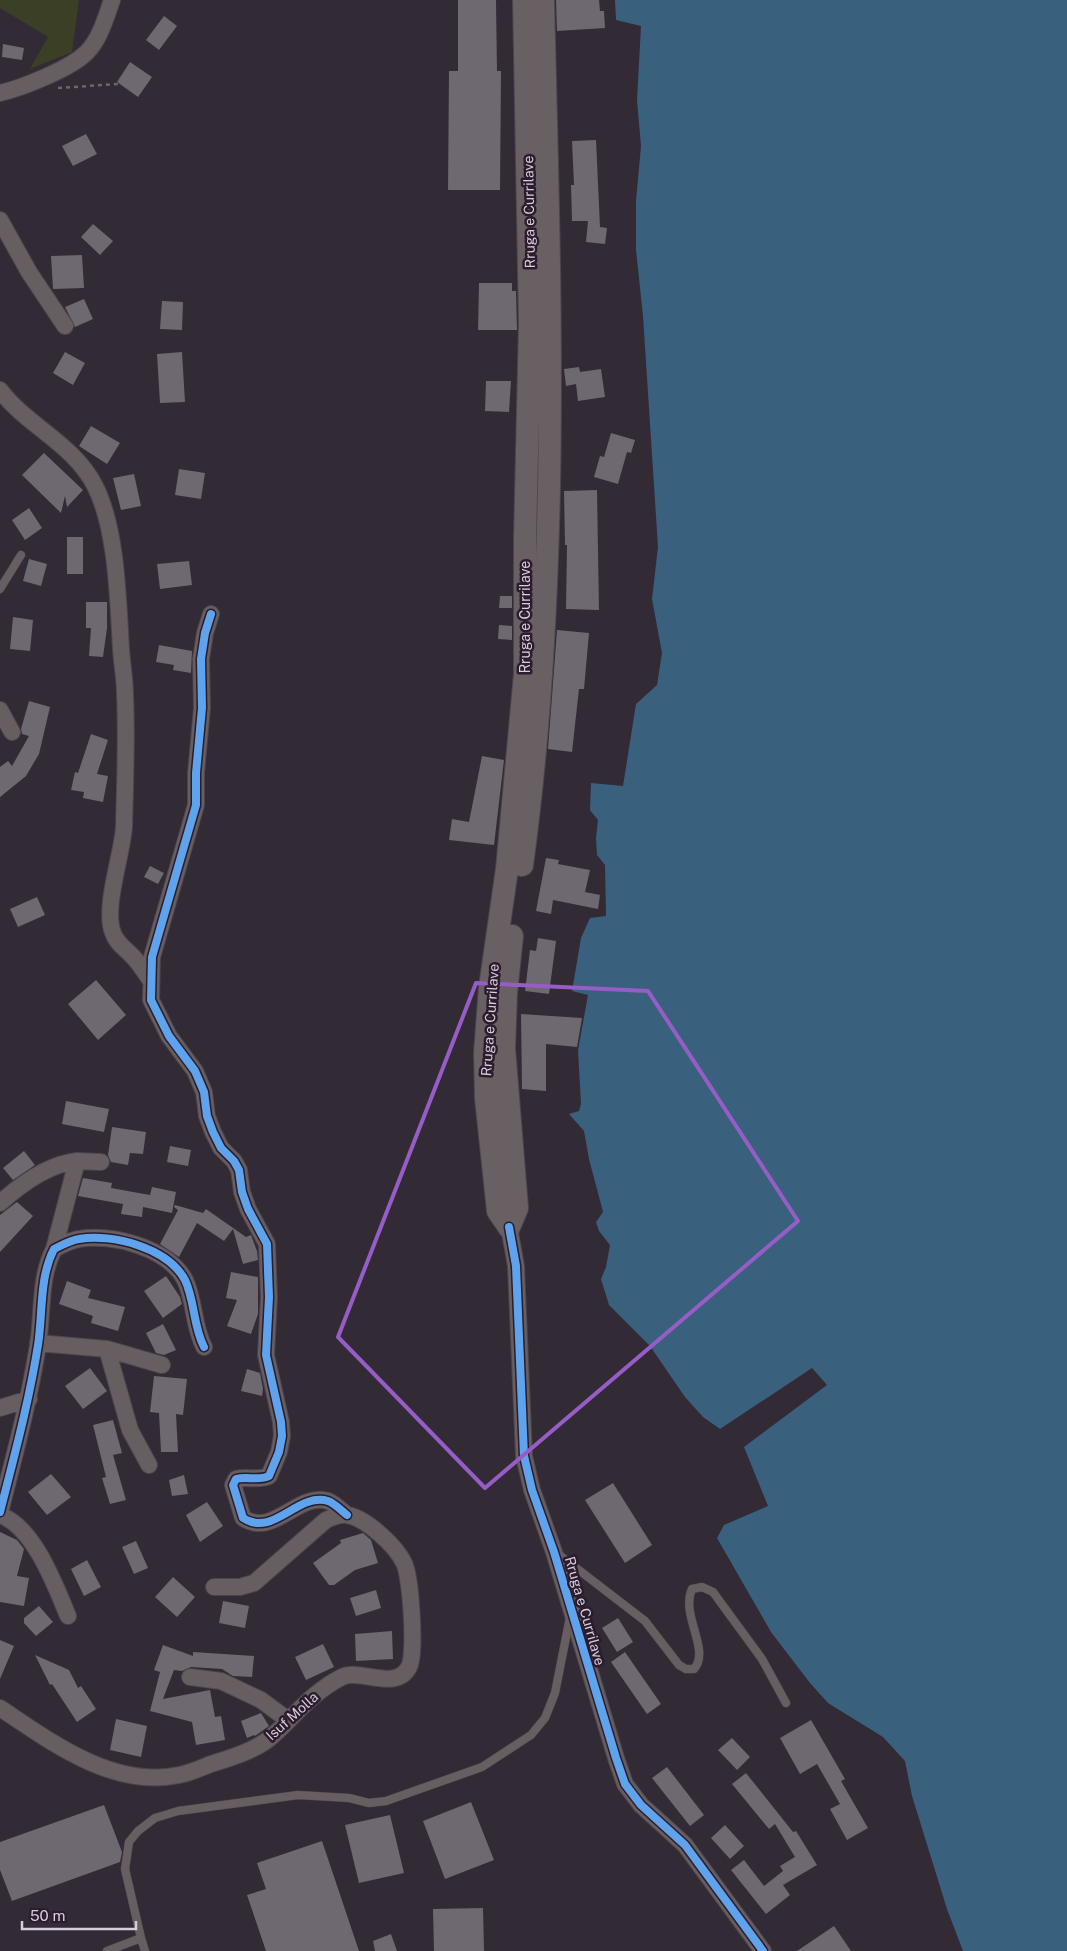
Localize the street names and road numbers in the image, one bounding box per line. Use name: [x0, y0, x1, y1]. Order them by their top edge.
street label: Rruga e Currilave: [520, 156, 538, 268]
street label: Rruga e Currilave: [517, 561, 533, 673]
street label: Rruga e Currilave: [478, 963, 502, 1077]
street label: Rruga e Currilave: [562, 1555, 608, 1667]
street label: Isuf Molla: [263, 1689, 321, 1743]

